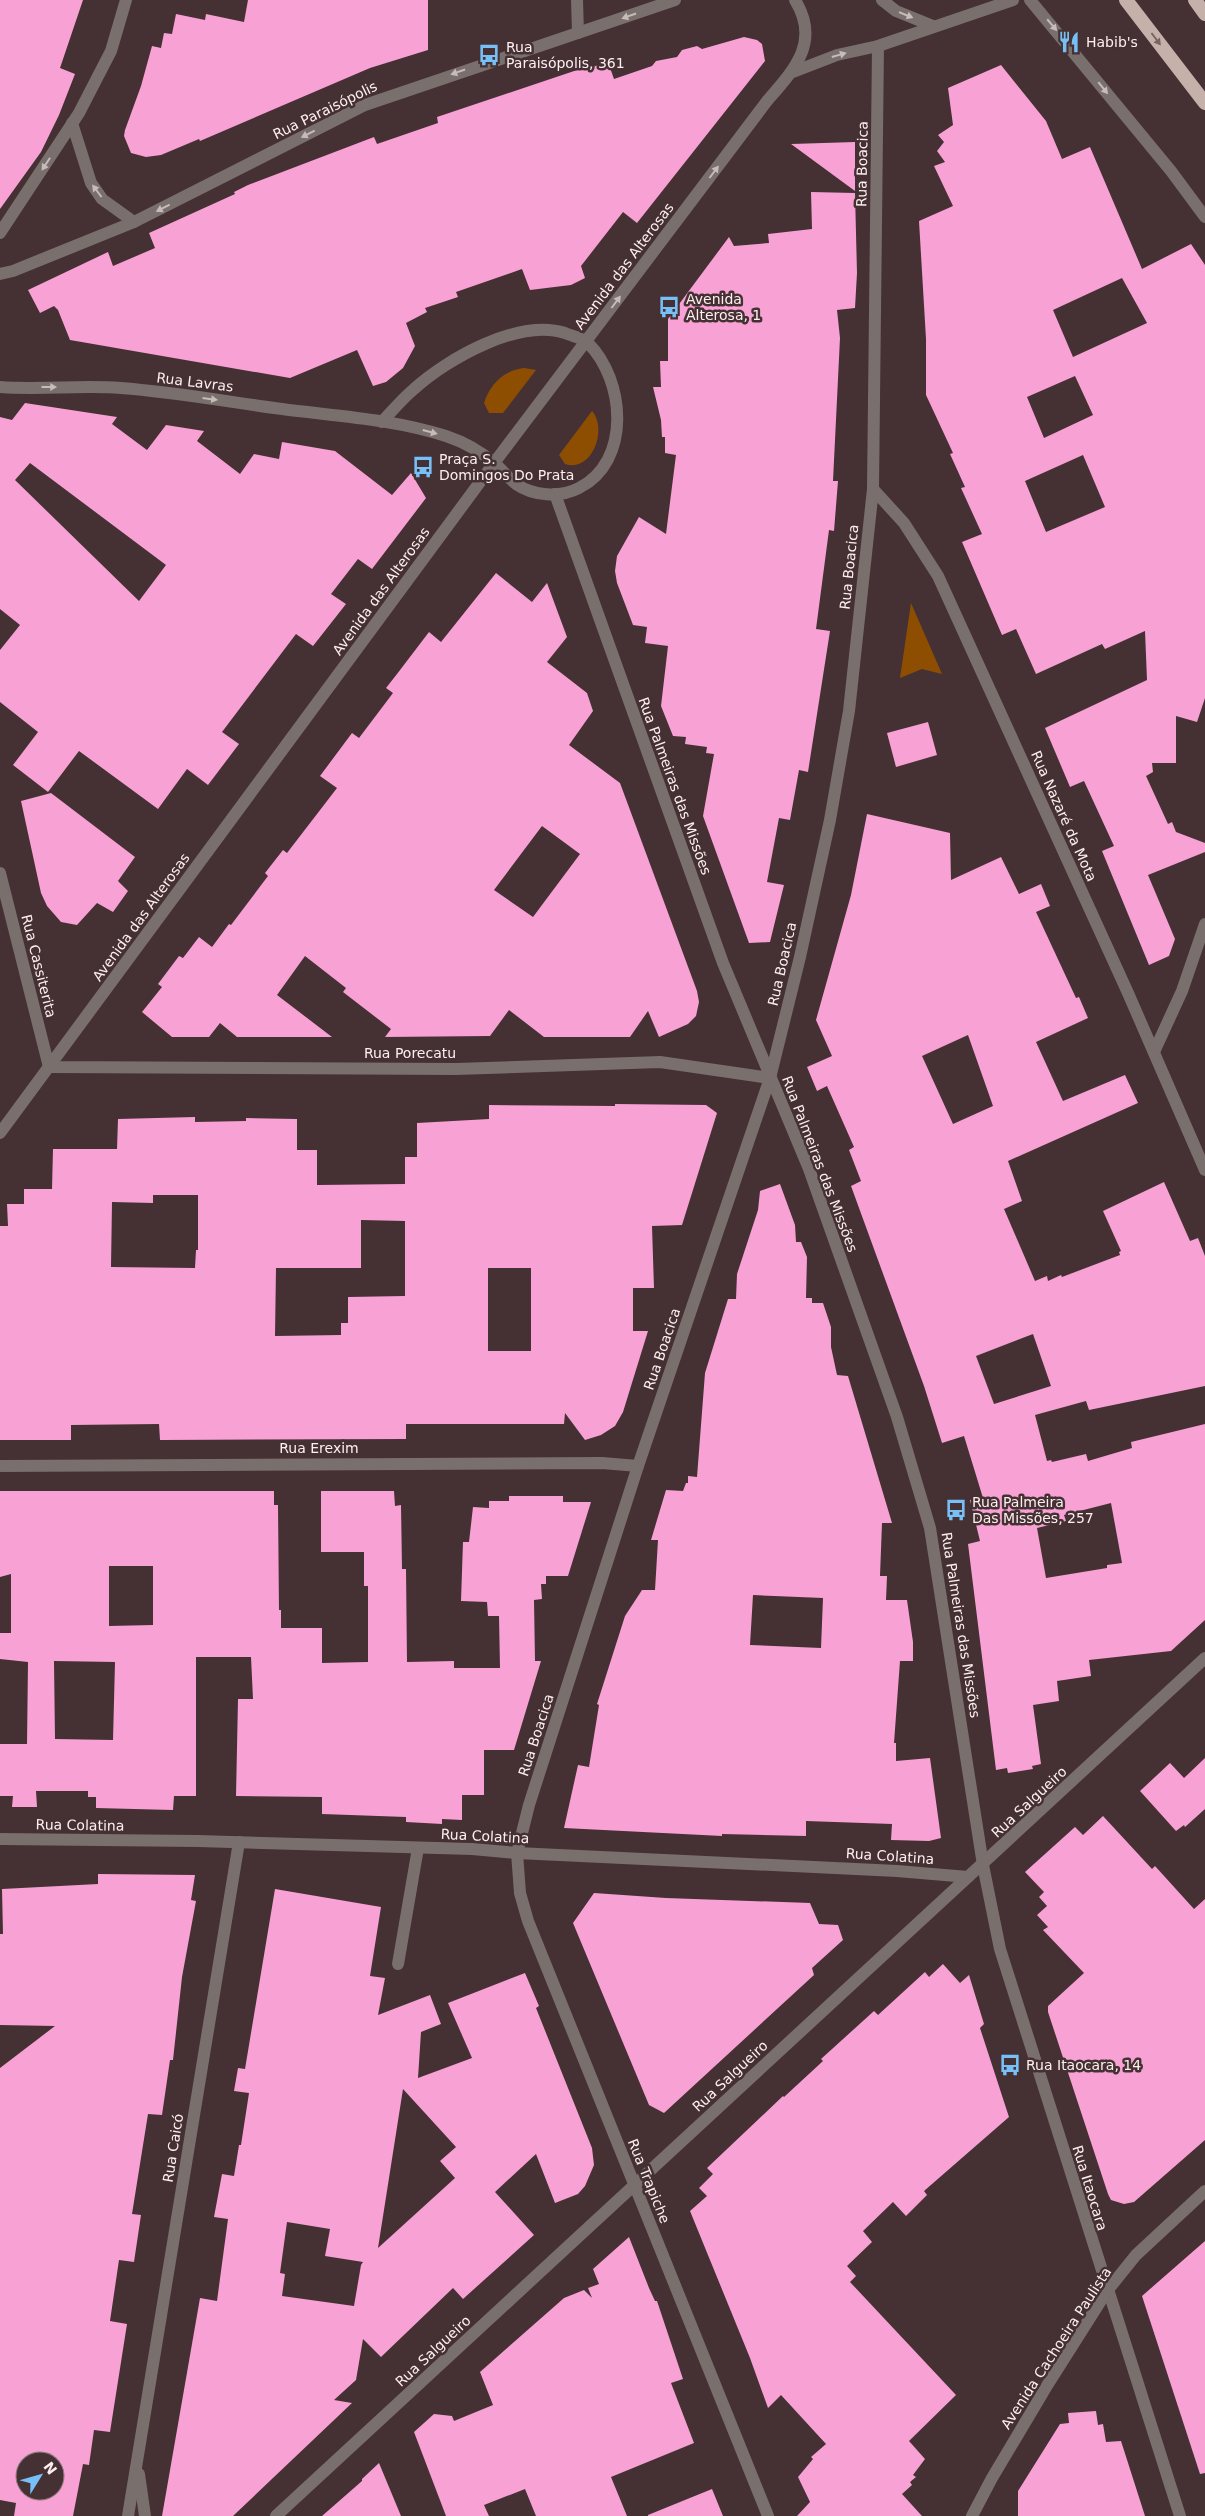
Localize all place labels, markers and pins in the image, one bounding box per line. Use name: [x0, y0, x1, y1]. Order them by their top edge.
restaurant icon: Habib's: [1056, 29, 1082, 55]
place label: Habib's: [1086, 34, 1138, 50]
place label: Rua Paraisópolis, 361: [506, 39, 625, 71]
bus stop icon: Rua Paraisópolis, 361: [476, 42, 502, 68]
place label: Avenida Alterosa, 1: [686, 291, 761, 323]
bus stop icon: Avenida Alterosa, 1: [656, 294, 682, 320]
place label: Praça S. Domingos Do Prata: [439, 451, 574, 483]
bus stop icon: Praça S. Domingos Do Prata: [410, 454, 436, 480]
place label: Rua Palmeira Das Missões, 257: [972, 1494, 1094, 1526]
bus stop icon: Rua Palmeira Das Missões, 257: [943, 1497, 969, 1523]
bus stop icon: Rua Itaocara, 14: [997, 2052, 1023, 2078]
place label: Rua Itaocara, 14: [1026, 2057, 1141, 2073]

